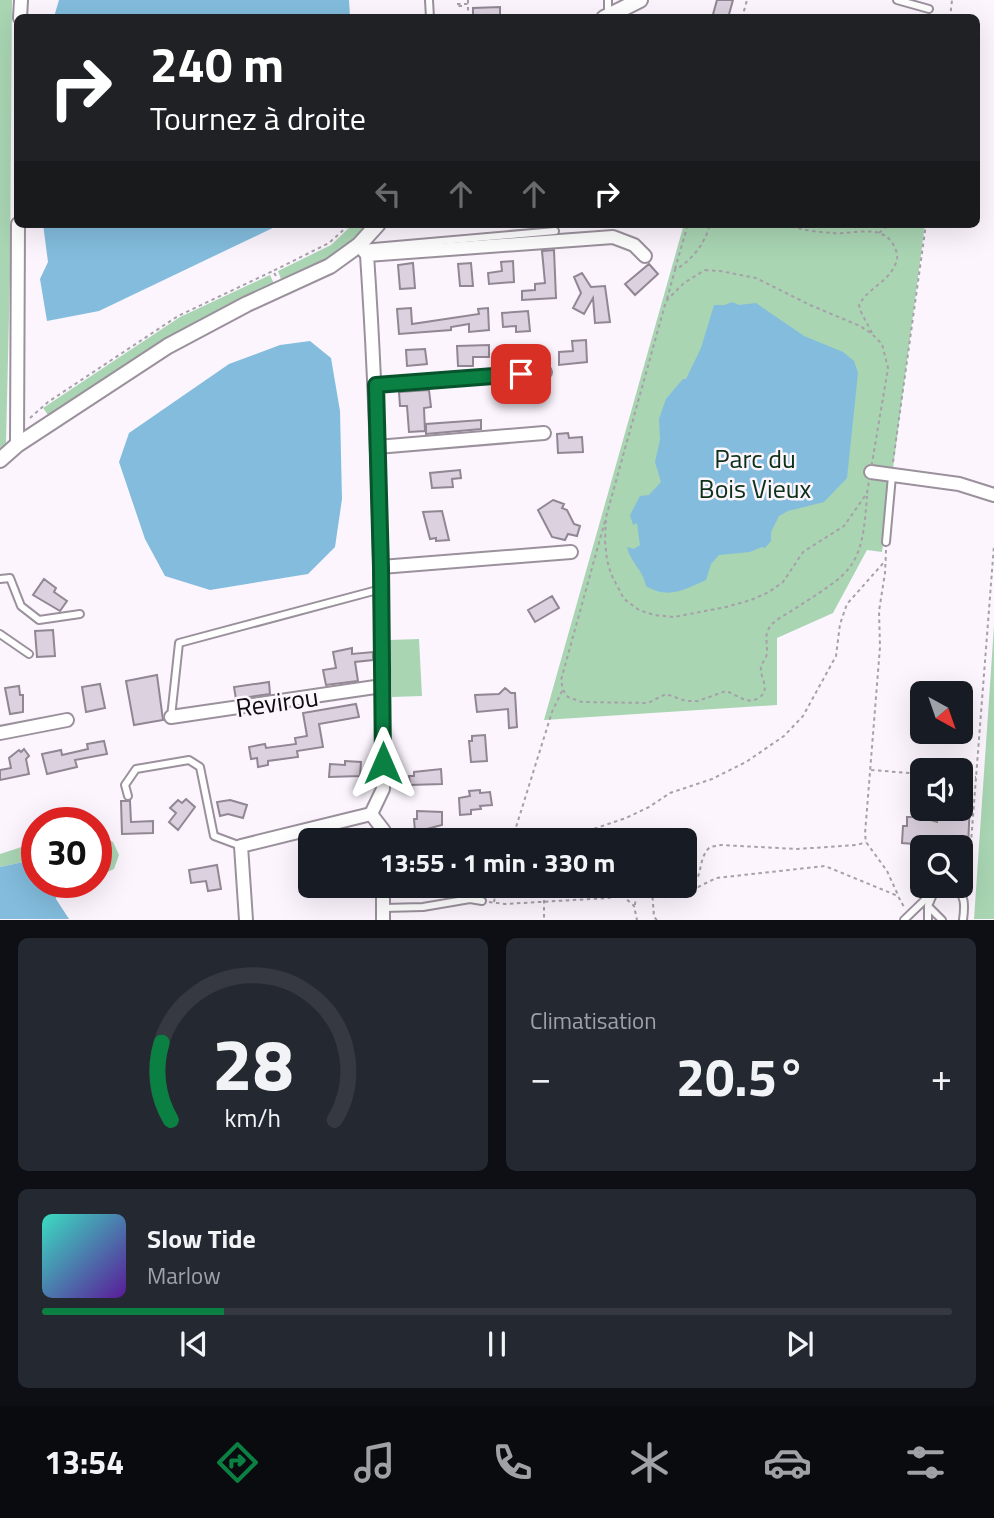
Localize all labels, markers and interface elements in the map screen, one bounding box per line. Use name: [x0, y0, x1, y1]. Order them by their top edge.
text: 240 m: [150, 26, 284, 101]
icon: right: [35, 42, 126, 133]
text: Tournez à droite: [150, 94, 366, 142]
icon: left: [369, 175, 407, 213]
icon: ahead: [442, 175, 480, 213]
icon: ahead: [515, 175, 553, 213]
icon: right: [588, 175, 626, 213]
pin: [491, 344, 551, 404]
icon: arrive: [502, 355, 540, 393]
park label: Parc du Bois Vieux: [699, 439, 812, 508]
street label: Revirou: [233, 677, 321, 727]
north arrow: [910, 681, 973, 744]
map controls: [910, 681, 973, 898]
position arrow: [346, 726, 420, 800]
button: sound: [910, 758, 973, 821]
speed limit sign: 30: [21, 807, 112, 898]
button: search: [910, 835, 973, 898]
text: 13:55 · 1 min · 330 m: [380, 843, 615, 882]
text: Climatisation: [530, 1003, 657, 1038]
text: 28: [212, 1009, 294, 1119]
text: 20.5°: [676, 1037, 806, 1116]
text: −: [530, 1048, 551, 1106]
text: +: [931, 1048, 952, 1106]
text: km/h: [225, 1099, 281, 1137]
text: Slow Tide: [147, 1219, 256, 1258]
text: Marlow: [147, 1258, 221, 1293]
icon: previous: [175, 1325, 213, 1363]
icon: pause: [478, 1325, 516, 1363]
icon: next: [781, 1325, 819, 1363]
text: 13:54: [44, 1438, 124, 1486]
icon: directions: [213, 1438, 262, 1487]
icon: music: [350, 1438, 399, 1487]
icon: phone: [488, 1438, 537, 1487]
icon: climate: [625, 1438, 674, 1487]
icon: car: [763, 1438, 812, 1487]
icon: filters: [901, 1438, 950, 1487]

